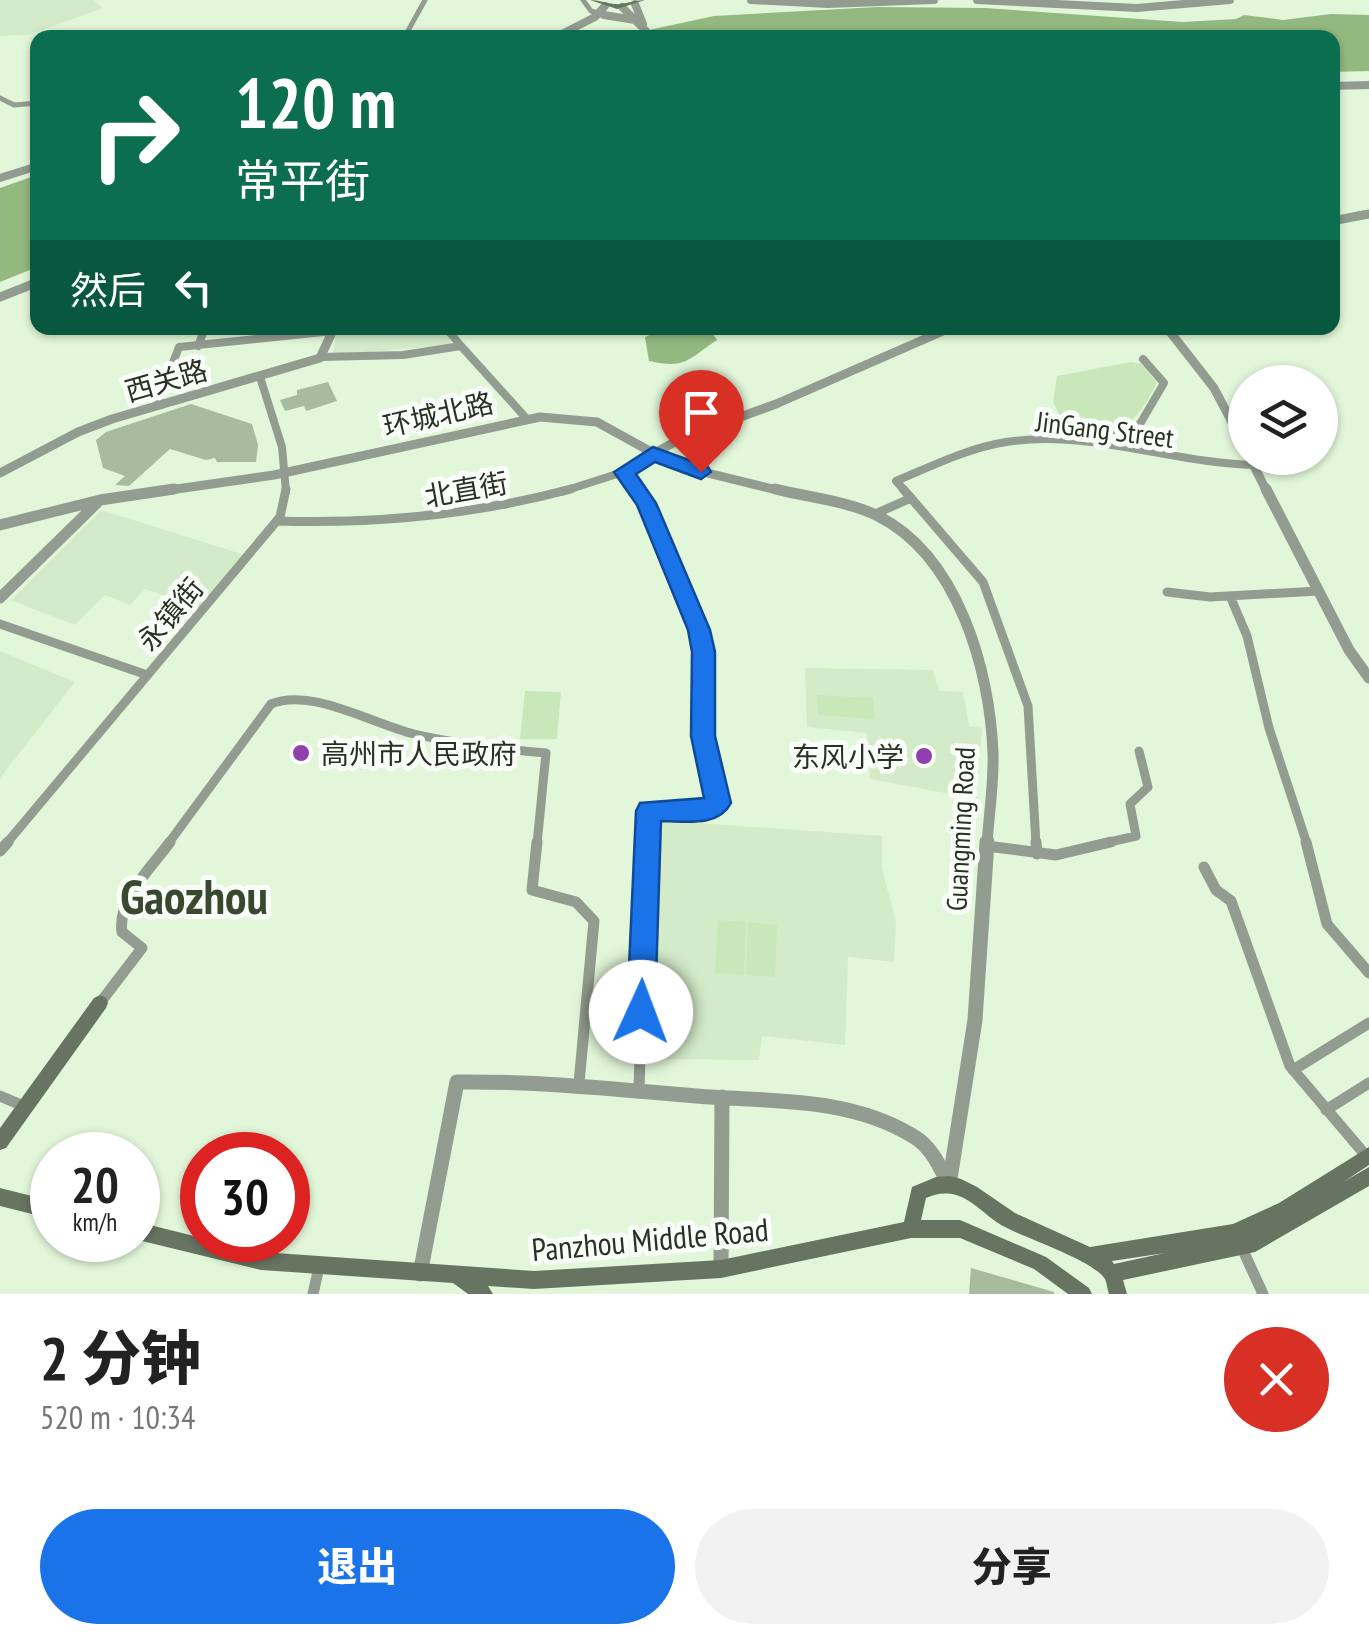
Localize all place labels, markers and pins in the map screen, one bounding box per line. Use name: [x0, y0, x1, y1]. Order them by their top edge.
pin: [659, 370, 744, 473]
place label: 高州市人民政府: [321, 735, 517, 772]
place label: 东风小学: [792, 738, 904, 775]
marker: 高州市人民政府: [290, 742, 312, 764]
marker: 东风小学: [913, 745, 935, 767]

